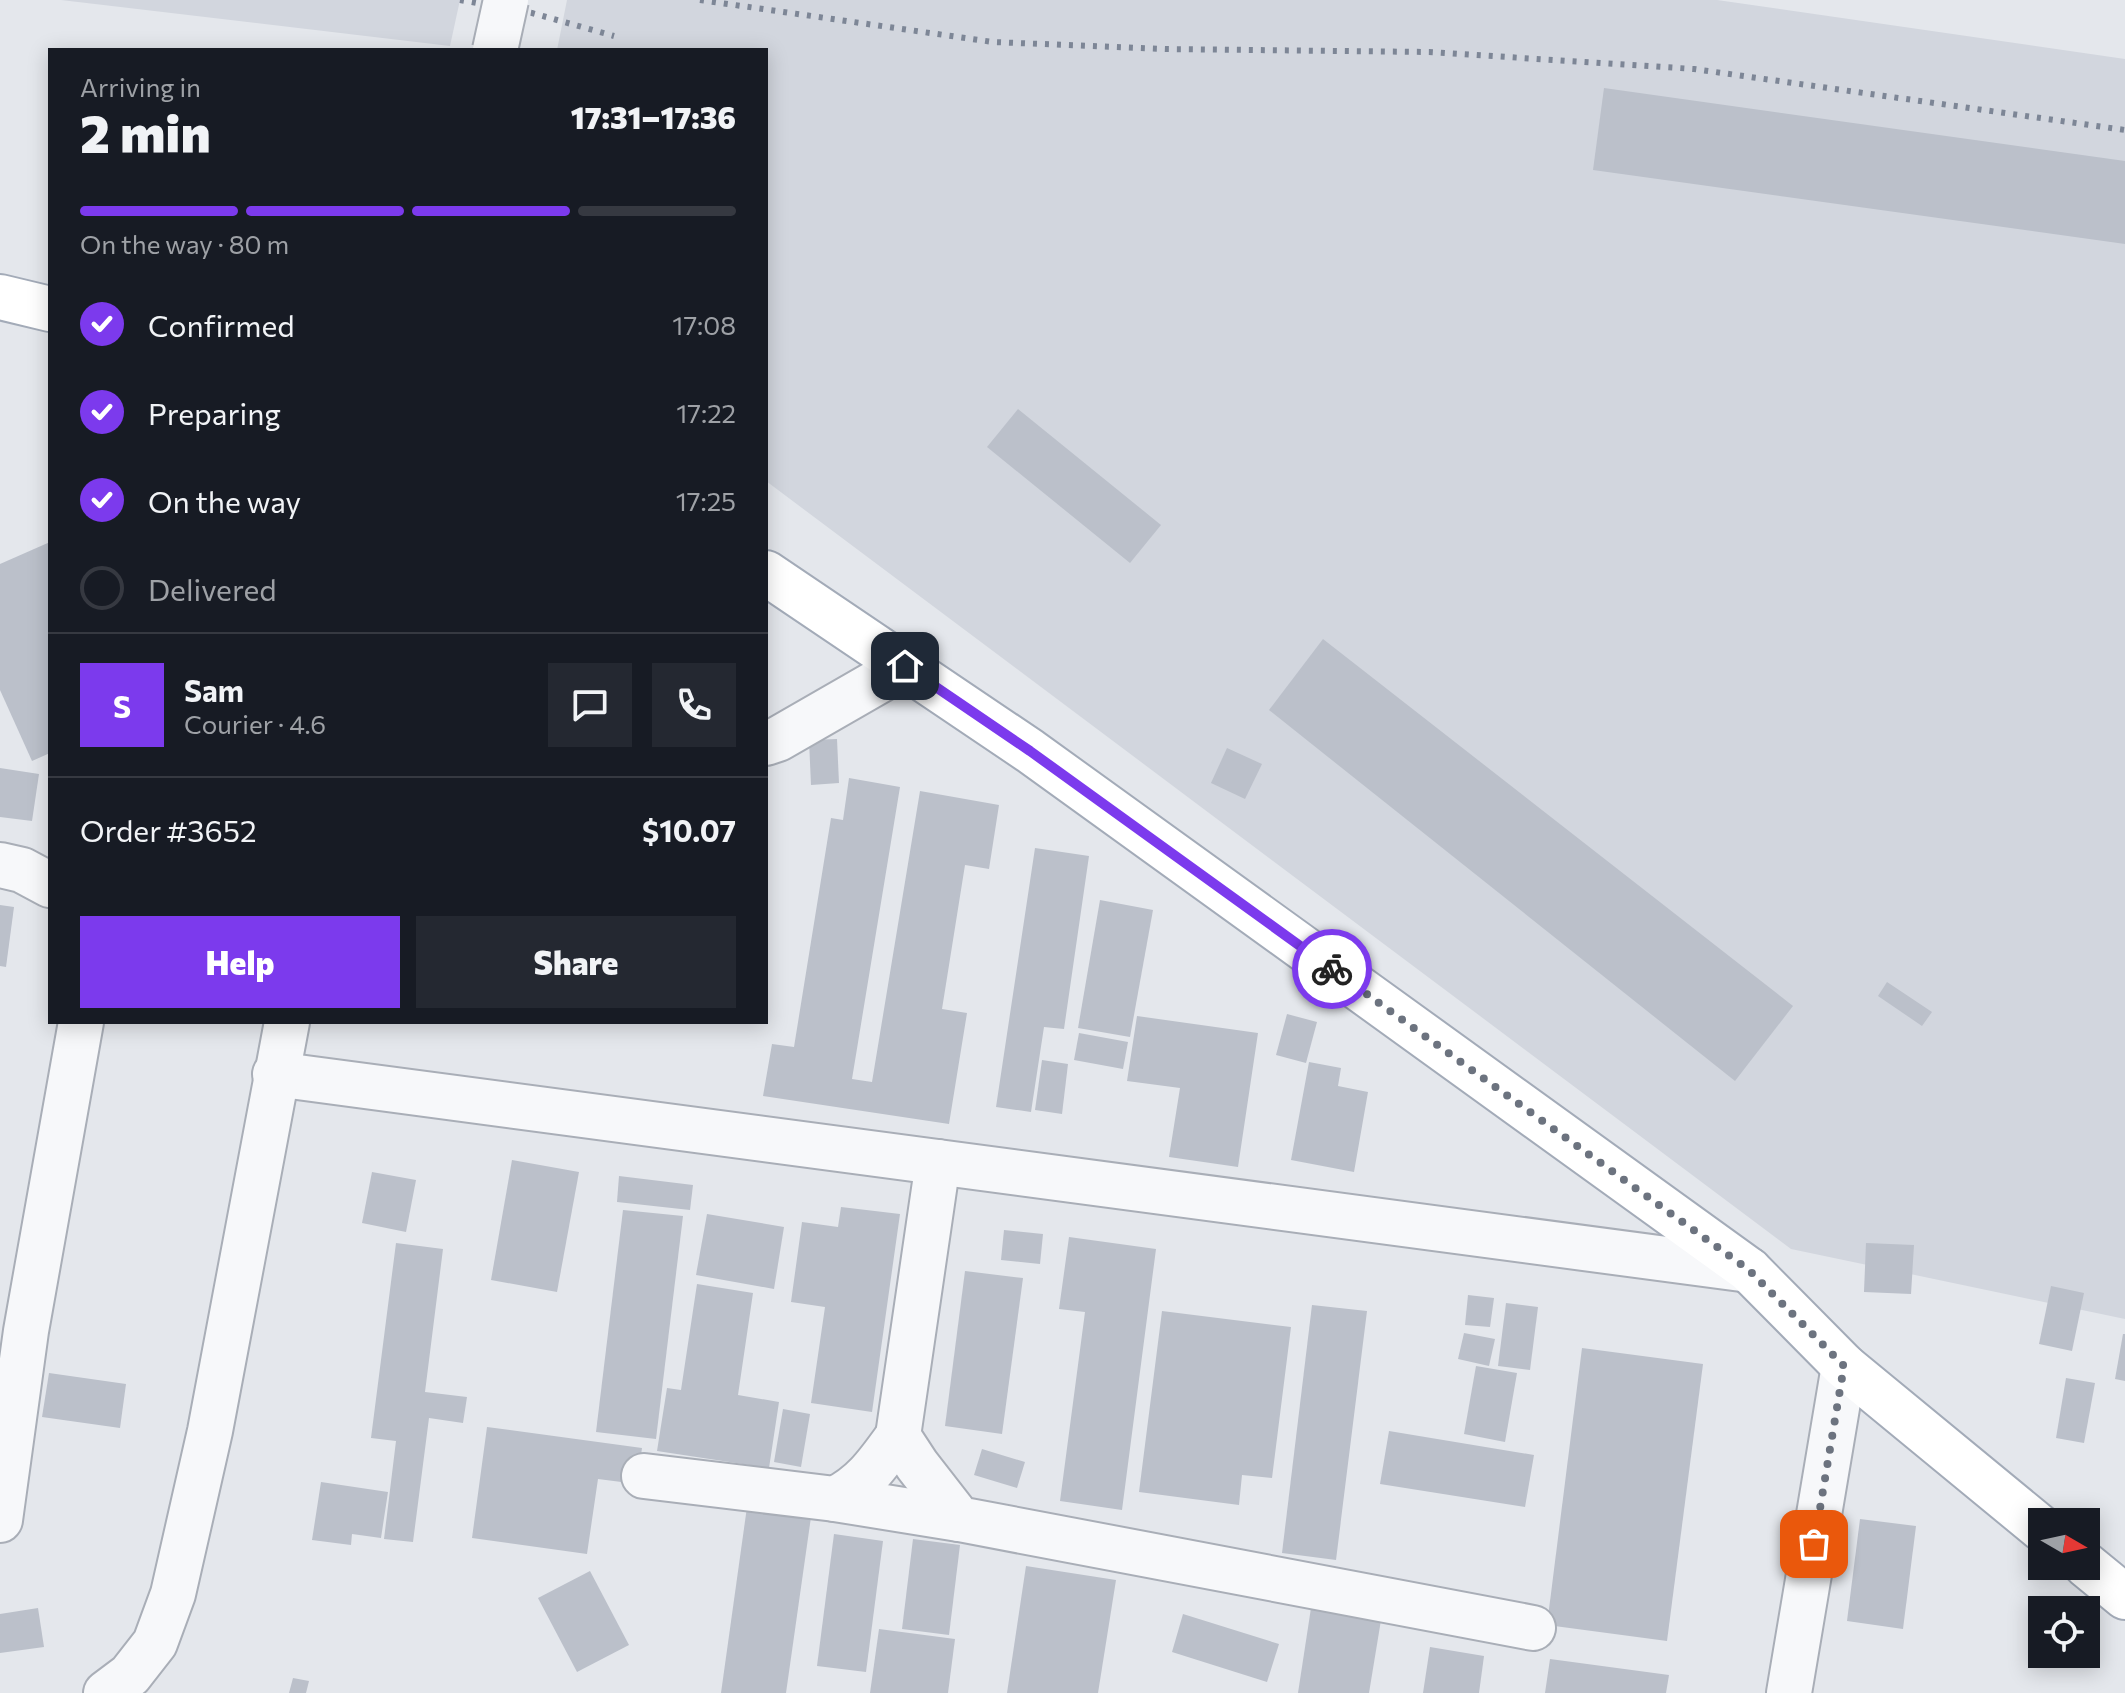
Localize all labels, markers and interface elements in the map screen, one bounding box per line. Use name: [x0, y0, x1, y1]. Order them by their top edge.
text: Arriving in: [80, 71, 201, 102]
text: 17:31–17:36: [571, 98, 736, 135]
text: 2 min: [80, 100, 211, 164]
text: On the way · 80 m: [80, 228, 289, 259]
icon: check: [80, 302, 124, 346]
text: Confirmed: [148, 306, 295, 343]
text: 17:08: [672, 309, 736, 340]
icon: check: [80, 390, 124, 434]
text: Preparing: [148, 394, 281, 431]
text: 17:22: [676, 397, 736, 428]
icon: check: [80, 478, 124, 522]
text: On the way: [148, 482, 301, 519]
text: 17:25: [676, 485, 736, 516]
text: Delivered: [148, 570, 277, 607]
pin: [871, 632, 939, 700]
icon: home: [883, 644, 927, 688]
button: chat: [548, 663, 632, 747]
button: phone: [652, 663, 736, 747]
text: Sam: [184, 671, 244, 708]
text: S: [113, 687, 131, 724]
text: Courier · 4.6: [184, 708, 326, 739]
text: Order #3652: [80, 811, 257, 848]
text: $10.07: [642, 811, 736, 848]
button: Help: [80, 916, 400, 1008]
button: Share: [416, 916, 736, 1008]
courier: [1292, 929, 1372, 1009]
icon: bike: [1310, 947, 1354, 991]
north arrow: [2028, 1508, 2100, 1580]
map controls: [2028, 1508, 2100, 1668]
pin: [1780, 1510, 1848, 1578]
icon: bag: [1792, 1522, 1836, 1566]
button: locate: [2028, 1596, 2100, 1668]

